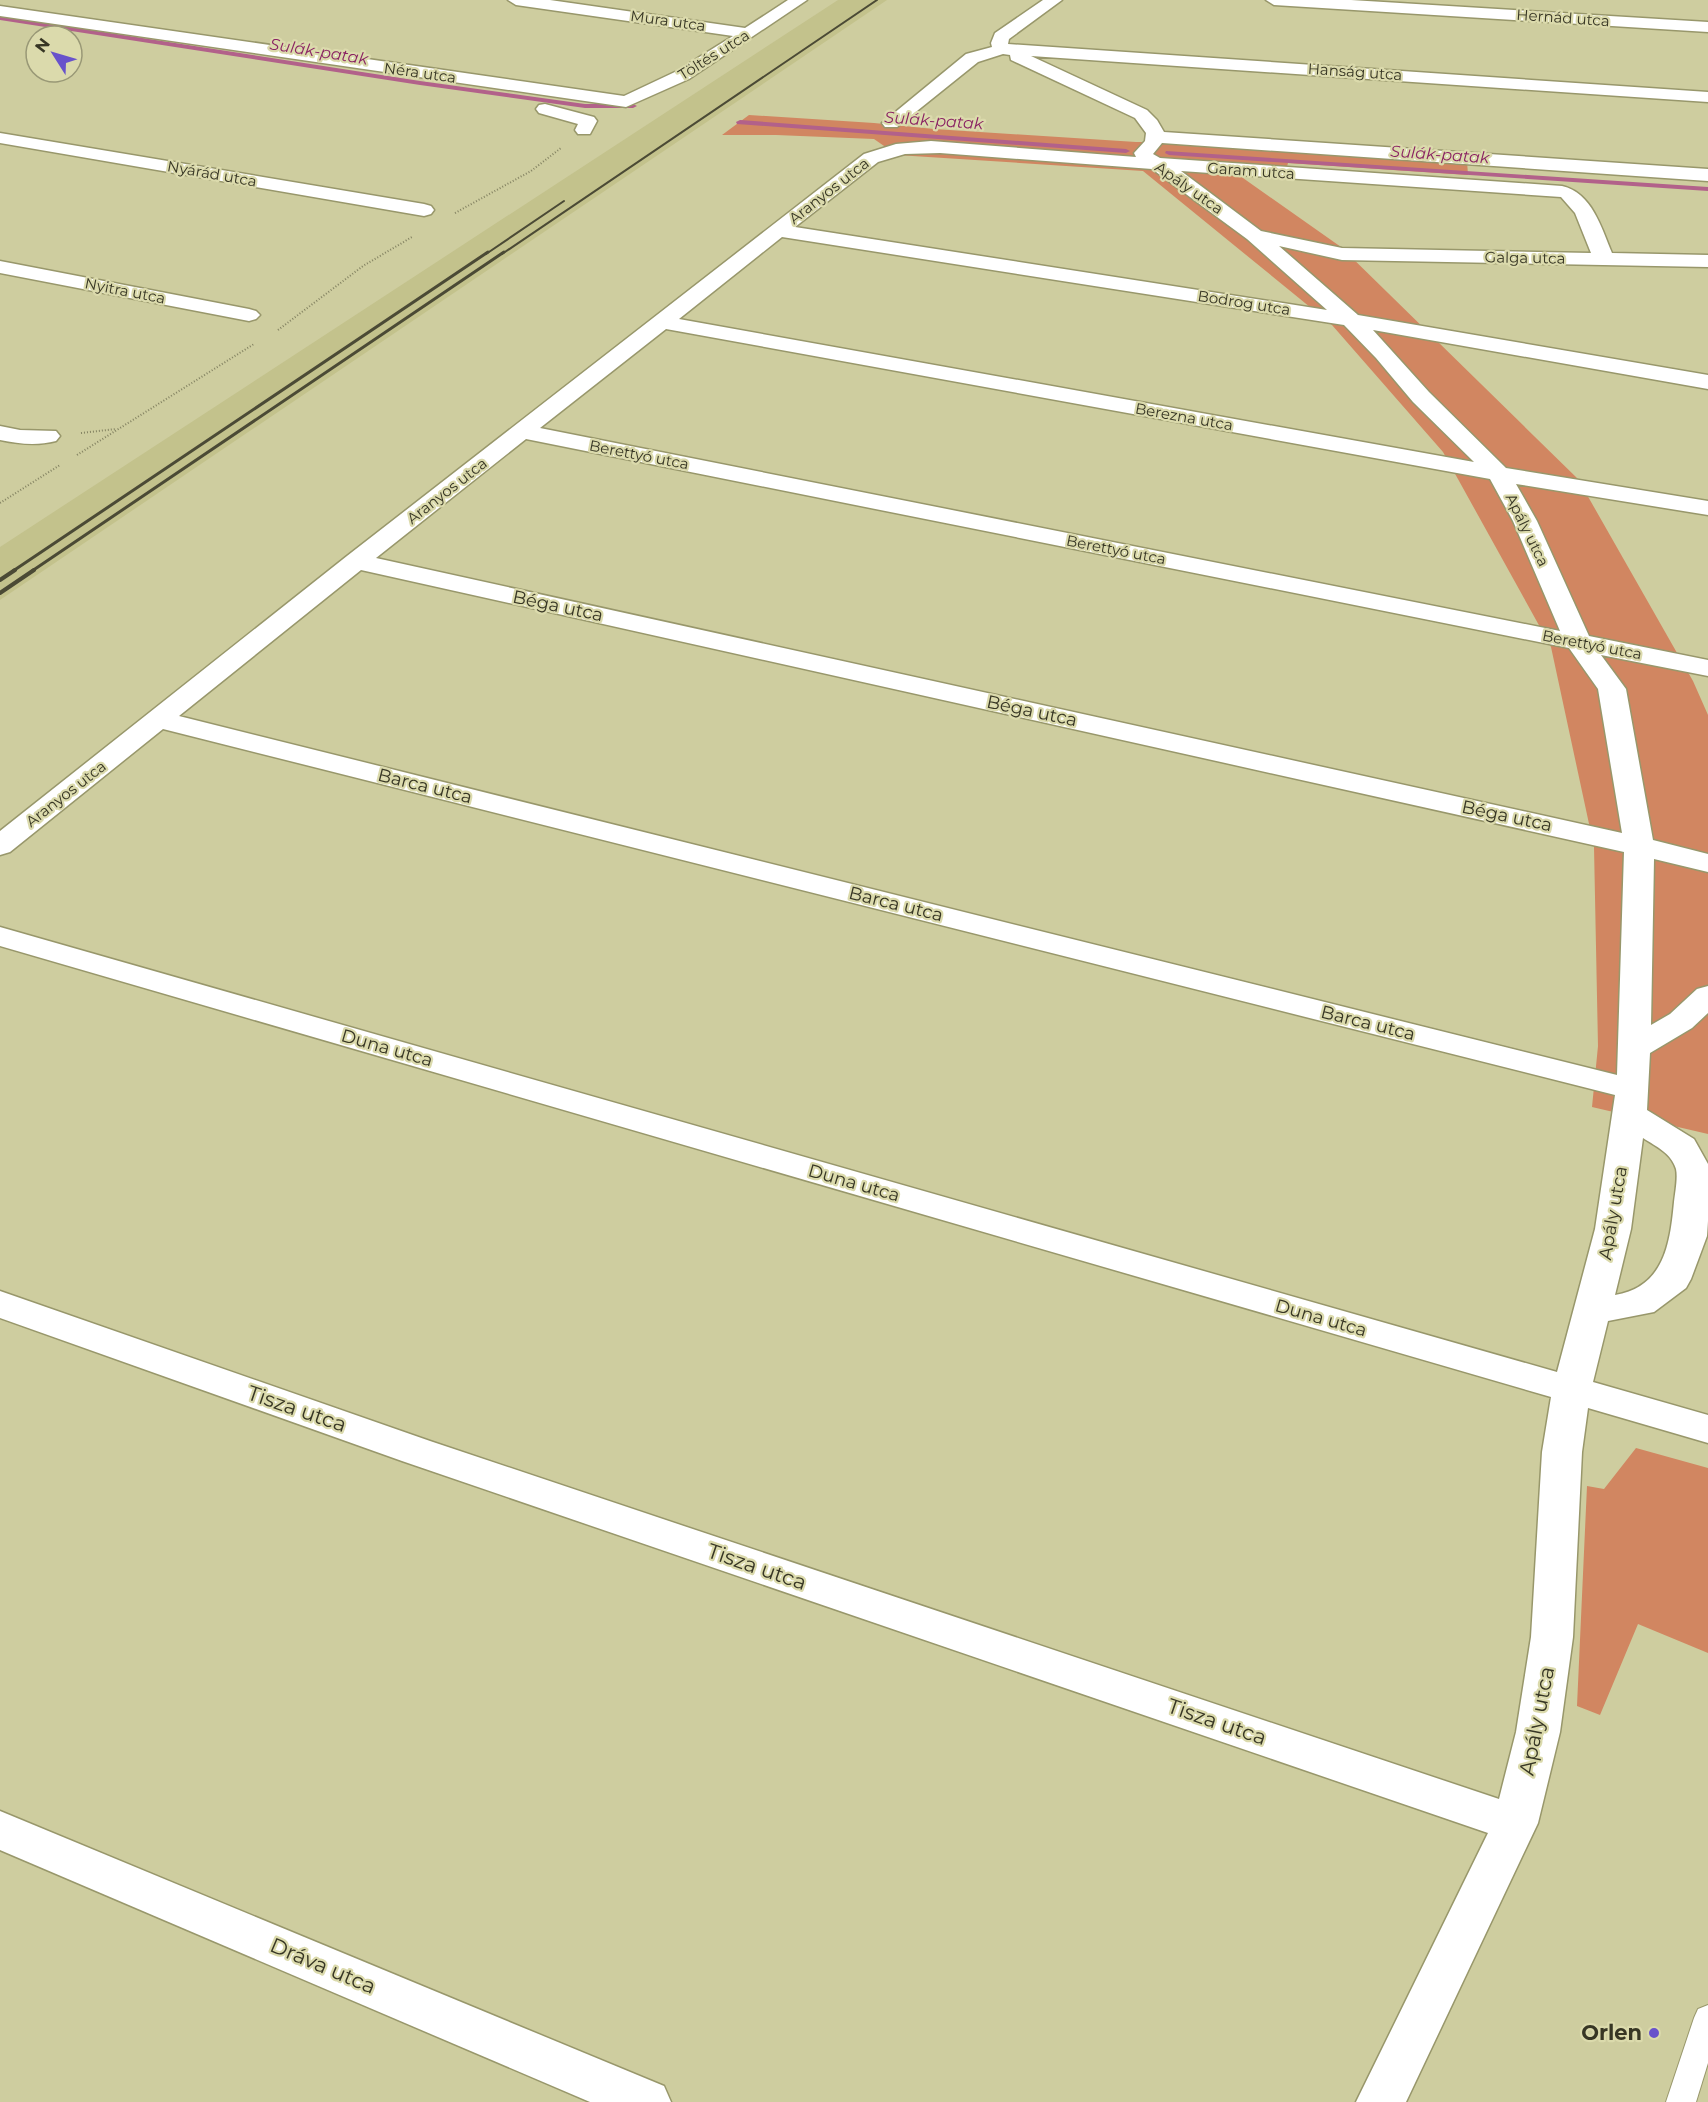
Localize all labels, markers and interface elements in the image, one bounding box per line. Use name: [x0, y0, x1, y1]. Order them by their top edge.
street label: Hernád utca: [1516, 5, 1610, 30]
street label: Mura utca: [629, 6, 707, 35]
north arrow: [24, 24, 84, 84]
street label: Töltés utca: [675, 25, 753, 84]
text: N: [31, 34, 54, 56]
water label: Sulák-patak: [268, 34, 371, 69]
street label: Néra utca: [383, 58, 457, 87]
street label: Hanság utca: [1307, 59, 1403, 84]
water label: Sulák-patak: [884, 108, 986, 134]
water label: Sulák-patak: [1390, 142, 1492, 168]
street label: Aranyos utca: [785, 153, 873, 228]
street label: Nyárád utca: [166, 156, 258, 191]
street label: Apály utca: [1152, 157, 1227, 218]
street label: Garam utca: [1207, 158, 1295, 183]
street label: Galga utca: [1484, 247, 1566, 268]
street label: Nyitra utca: [83, 273, 167, 308]
street label: Bodrog utca: [1196, 286, 1292, 319]
street label: Berezna utca: [1134, 399, 1234, 434]
street label: Berettyó utca: [588, 436, 691, 473]
street label: Aranyos utca: [403, 453, 491, 528]
street label: Apály utca: [1502, 490, 1553, 569]
street label: Berettyó utca: [1065, 531, 1168, 568]
street label: Béga utca: [511, 586, 605, 626]
street label: Berettyó utca: [1541, 626, 1644, 663]
street label: Béga utca: [985, 691, 1079, 731]
street label: Aranyos utca: [22, 756, 110, 831]
street label: Barca utca: [376, 764, 474, 808]
street label: Béga utca: [1460, 796, 1554, 836]
street label: Barca utca: [847, 882, 945, 926]
street label: Barca utca: [1319, 1001, 1417, 1045]
street label: Duna utca: [339, 1024, 435, 1072]
street label: Duna utca: [806, 1159, 902, 1207]
street label: Apály utca: [1594, 1164, 1632, 1262]
street label: Duna utca: [1273, 1294, 1369, 1342]
street label: Tisza utca: [244, 1380, 350, 1437]
street label: Tisza utca: [704, 1538, 810, 1595]
street label: Apály utca: [1514, 1664, 1559, 1778]
street label: Tisza utca: [1164, 1693, 1270, 1750]
street label: Dráva utca: [267, 1932, 380, 1999]
place label: Orlen: [1581, 2020, 1642, 2045]
marker: Orlen: [1647, 2026, 1661, 2040]

